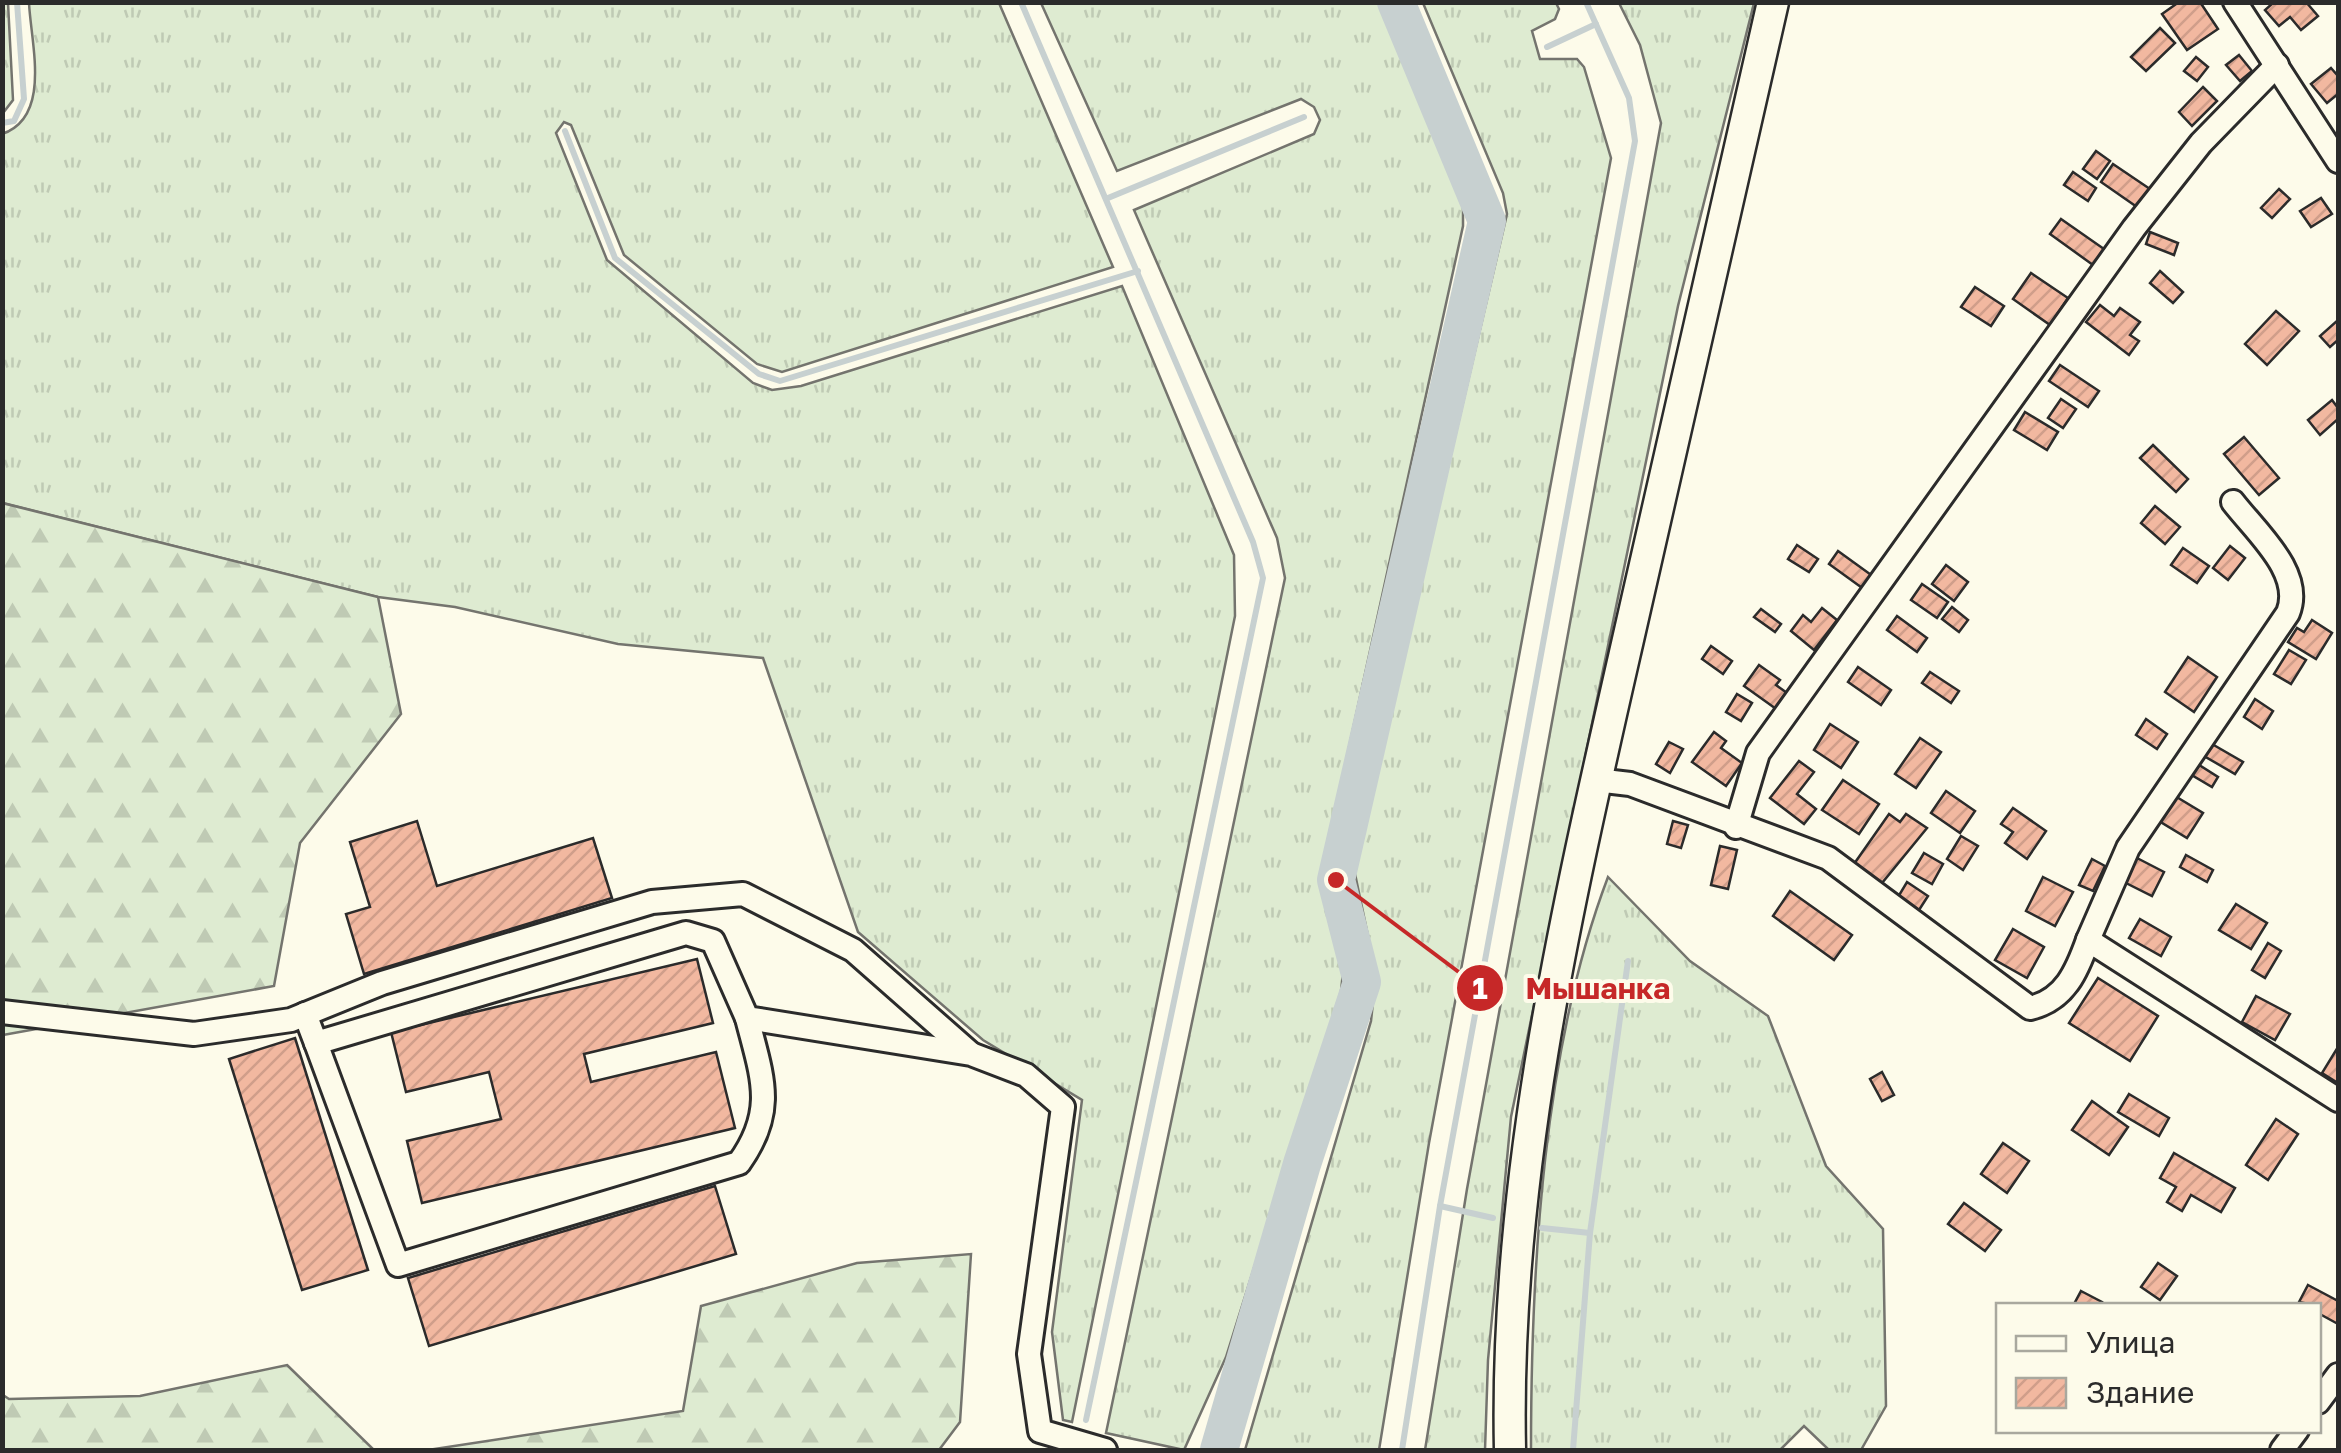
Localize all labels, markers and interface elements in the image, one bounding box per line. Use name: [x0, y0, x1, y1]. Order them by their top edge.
callout: Мышанка: [1455, 958, 1690, 1018]
text: 1: [1472, 970, 1488, 1006]
text: Мышанка: [1526, 970, 1670, 1006]
legend: [1996, 1303, 2321, 1433]
text: Улица: [2086, 1324, 2175, 1360]
text: Здание: [2086, 1374, 2194, 1410]

